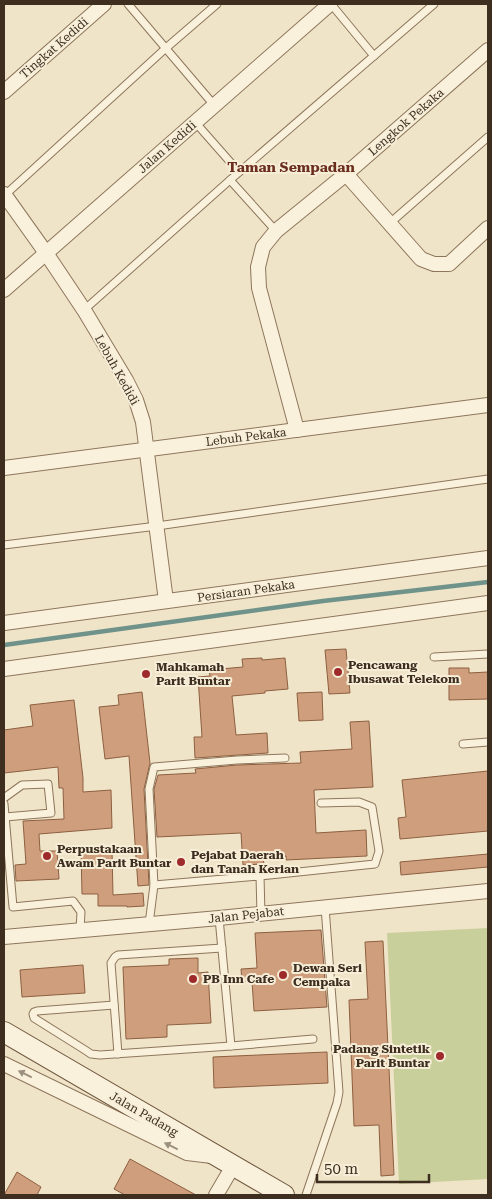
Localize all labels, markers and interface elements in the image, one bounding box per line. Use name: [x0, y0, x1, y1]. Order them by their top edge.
street label: Tingkat Kedidi: [17, 15, 91, 81]
street label: Lengkok Pekaka: [365, 85, 447, 159]
street label: Jalan Kedidi: [135, 118, 199, 176]
district label: Taman Sempadan: [227, 159, 355, 175]
street label: Lebuh Kedidi: [92, 332, 142, 408]
street label: Lebuh Pekaka: [205, 425, 288, 449]
street label: Persiaran Pekaka: [196, 577, 296, 605]
place label: Pencawang Ibusawat Telekom: [348, 658, 460, 686]
place label: Mahkamah Parit Buntar: [156, 660, 231, 688]
marker: Pencawang Ibusawat Telekom: [332, 666, 344, 678]
marker: Mahkamah Parit Buntar: [140, 668, 152, 680]
place label: Perpustakaan Awam Parit Buntar: [57, 842, 172, 870]
place label: Pejabat Daerah dan Tanah Kerian: [191, 848, 299, 876]
marker: Perpustakaan Awam Parit Buntar: [41, 850, 53, 862]
marker: Pejabat Daerah dan Tanah Kerian: [175, 856, 187, 868]
street label: Jalan Pejabat: [207, 904, 285, 926]
place label: Dewan Seri Cempaka: [293, 961, 362, 989]
marker: Dewan Seri Cempaka: [277, 969, 289, 981]
place label: PB Inn Cafe: [203, 972, 274, 986]
marker: PB Inn Cafe: [187, 973, 199, 985]
place label: Padang Sintetik Parit Buntar: [333, 1042, 431, 1070]
marker: Padang Sintetik Parit Buntar: [434, 1050, 446, 1062]
one-way arrow: [18, 1070, 32, 1078]
street label: Jalan Padang: [107, 1089, 181, 1139]
one-way arrow: [164, 1142, 178, 1150]
scale bar: [317, 1152, 430, 1184]
text: 50 m: [324, 1160, 359, 1178]

